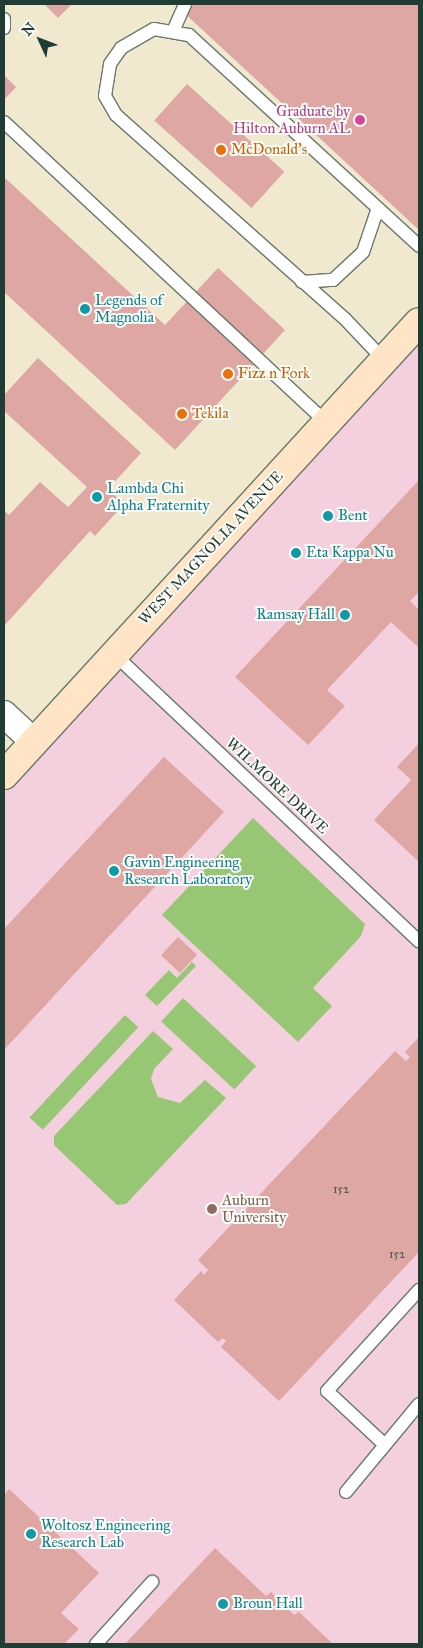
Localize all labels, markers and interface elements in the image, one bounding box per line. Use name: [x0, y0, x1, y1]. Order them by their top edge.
north arrow: [15, 15, 65, 65]
text: N: [18, 19, 39, 40]
place label: Graduate by Hilton Auburn AL: [233, 102, 350, 137]
marker: Graduate by Hilton Auburn AL: [354, 114, 366, 126]
place label: McDonald's: [231, 141, 307, 159]
marker: McDonald's: [215, 144, 227, 156]
place label: Legends of Magnolia: [95, 291, 163, 326]
marker: Legends of Magnolia: [79, 303, 91, 315]
place label: Fizz n Fork: [238, 365, 310, 383]
marker: Fizz n Fork: [222, 368, 234, 380]
place label: Tekila: [192, 405, 229, 423]
marker: Tekila: [176, 408, 188, 420]
street label: WEST MAGNOLIA AVENUE: [135, 467, 287, 629]
place label: Lambda Chi Alpha Fraternity: [107, 479, 210, 514]
marker: Lambda Chi Alpha Fraternity: [91, 491, 103, 503]
place label: Bent: [338, 507, 368, 525]
marker: Bent: [322, 510, 334, 522]
place label: Eta Kappa Nu: [306, 544, 394, 562]
marker: Eta Kappa Nu: [290, 547, 302, 559]
place label: Ramsay Hall: [256, 606, 335, 624]
marker: Ramsay Hall: [339, 609, 351, 621]
street label: WILMORE DRIVE: [222, 734, 332, 838]
place label: Gavin Engineering Research Laboratory: [124, 853, 252, 888]
marker: Gavin Engineering Research Laboratory: [108, 865, 120, 877]
house number: 152: [333, 1183, 349, 1197]
place label: Auburn University: [222, 1191, 286, 1226]
marker: Auburn University: [206, 1203, 218, 1215]
house number: 152: [389, 1248, 405, 1262]
place label: Woltosz Engineering Research Lab: [41, 1516, 170, 1551]
marker: Woltosz Engineering Research Lab: [25, 1528, 37, 1540]
place label: Broun Hall: [233, 1595, 303, 1613]
marker: Broun Hall: [217, 1598, 229, 1610]

